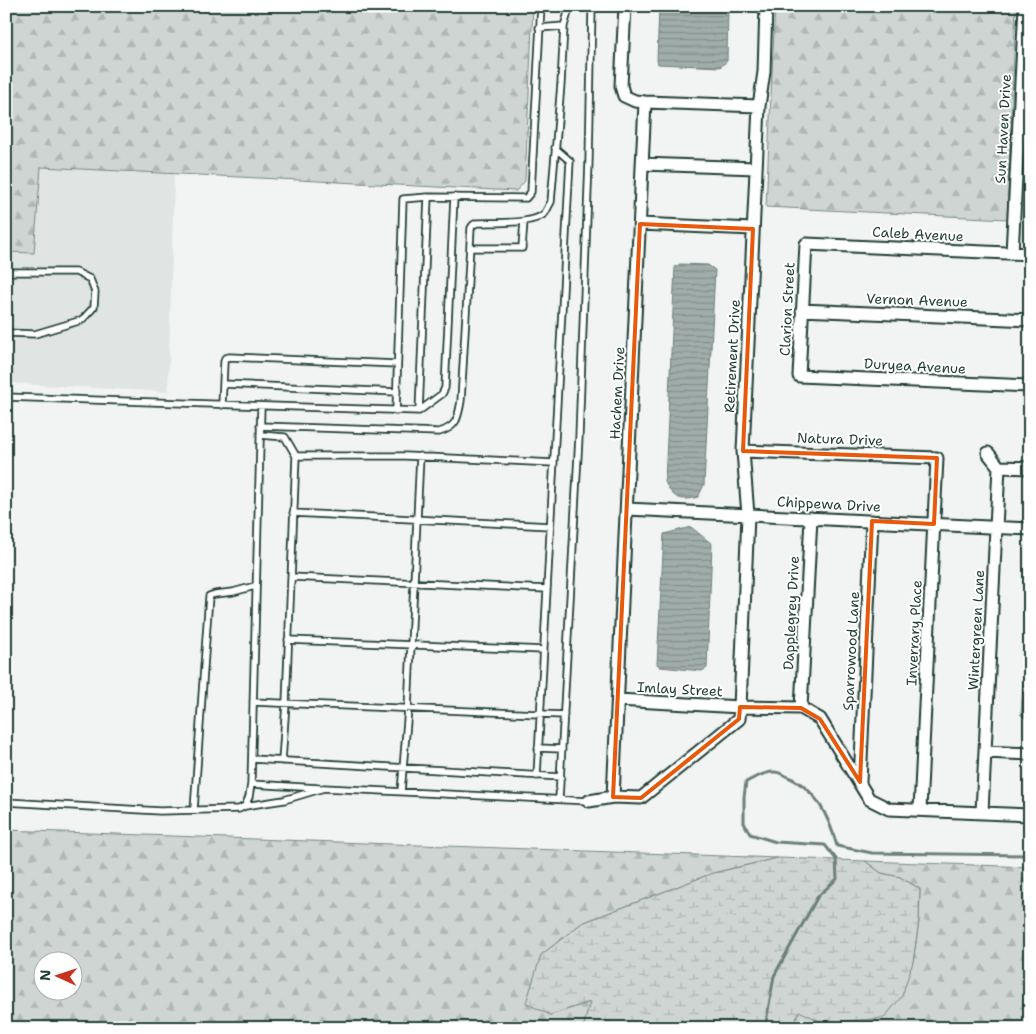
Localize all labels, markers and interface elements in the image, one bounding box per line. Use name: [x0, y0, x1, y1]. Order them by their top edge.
street label: Sun Haven Drive: [991, 74, 1015, 184]
street label: Caleb Avenue: [872, 223, 964, 245]
street label: Clarion Street: [776, 262, 798, 356]
street label: Vernon Avenue: [866, 289, 968, 311]
street label: Retirement Drive: [720, 299, 744, 413]
street label: Hachem Drive: [606, 346, 628, 440]
street label: Duryea Avenue: [864, 354, 966, 378]
street label: Natura Drive: [797, 428, 884, 450]
street label: Chippewa Drive: [777, 492, 882, 516]
street label: Dapplegrey Drive: [779, 555, 803, 671]
street label: Wintergreen Lane: [964, 569, 988, 691]
street label: Inverrary Place: [902, 580, 926, 686]
street label: Sparrowood Lane: [839, 591, 863, 711]
street label: Imlay Street: [637, 678, 723, 700]
north arrow: [32, 952, 82, 1002]
text: N: [36, 969, 54, 981]

